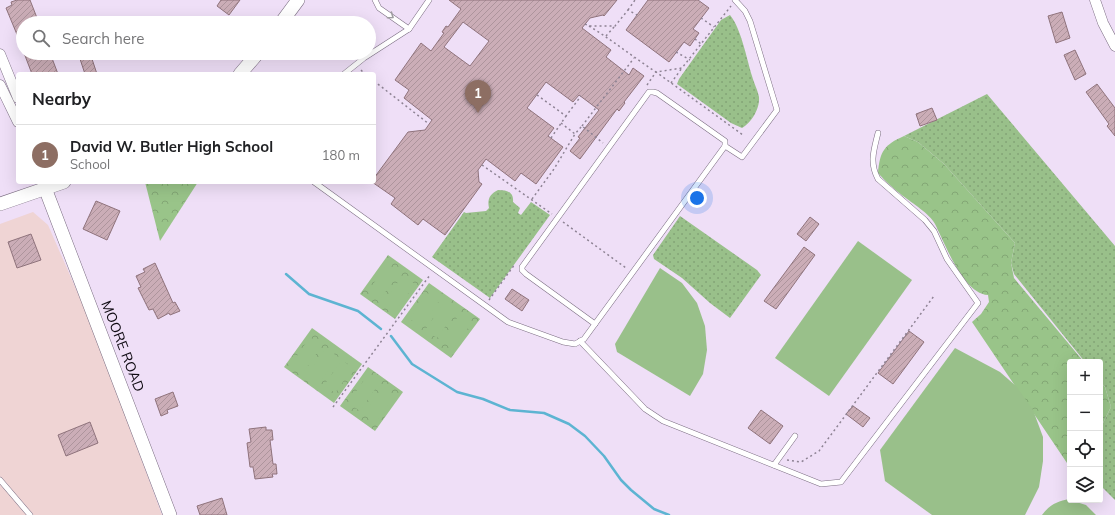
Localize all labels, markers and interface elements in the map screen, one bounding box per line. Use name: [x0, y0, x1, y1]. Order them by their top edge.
one-way arrow: [386, 11, 393, 18]
search box: [16, 16, 376, 60]
icon: search: [30, 27, 52, 49]
text: Search here: [62, 29, 144, 48]
pin: 1: [465, 80, 491, 113]
text: Nearby: [32, 88, 91, 109]
text: David W. Butler High School: [70, 137, 273, 156]
text: 1: [41, 147, 49, 163]
text: 180 m: [322, 147, 360, 163]
text: School: [70, 156, 110, 172]
your location: [687, 188, 707, 208]
street label: MOORE ROAD: [97, 298, 149, 394]
map controls: [1067, 359, 1103, 503]
button: +: [1067, 359, 1103, 395]
button: −: [1067, 395, 1103, 431]
button: locate: [1067, 431, 1103, 467]
button: layers: [1067, 467, 1103, 503]

